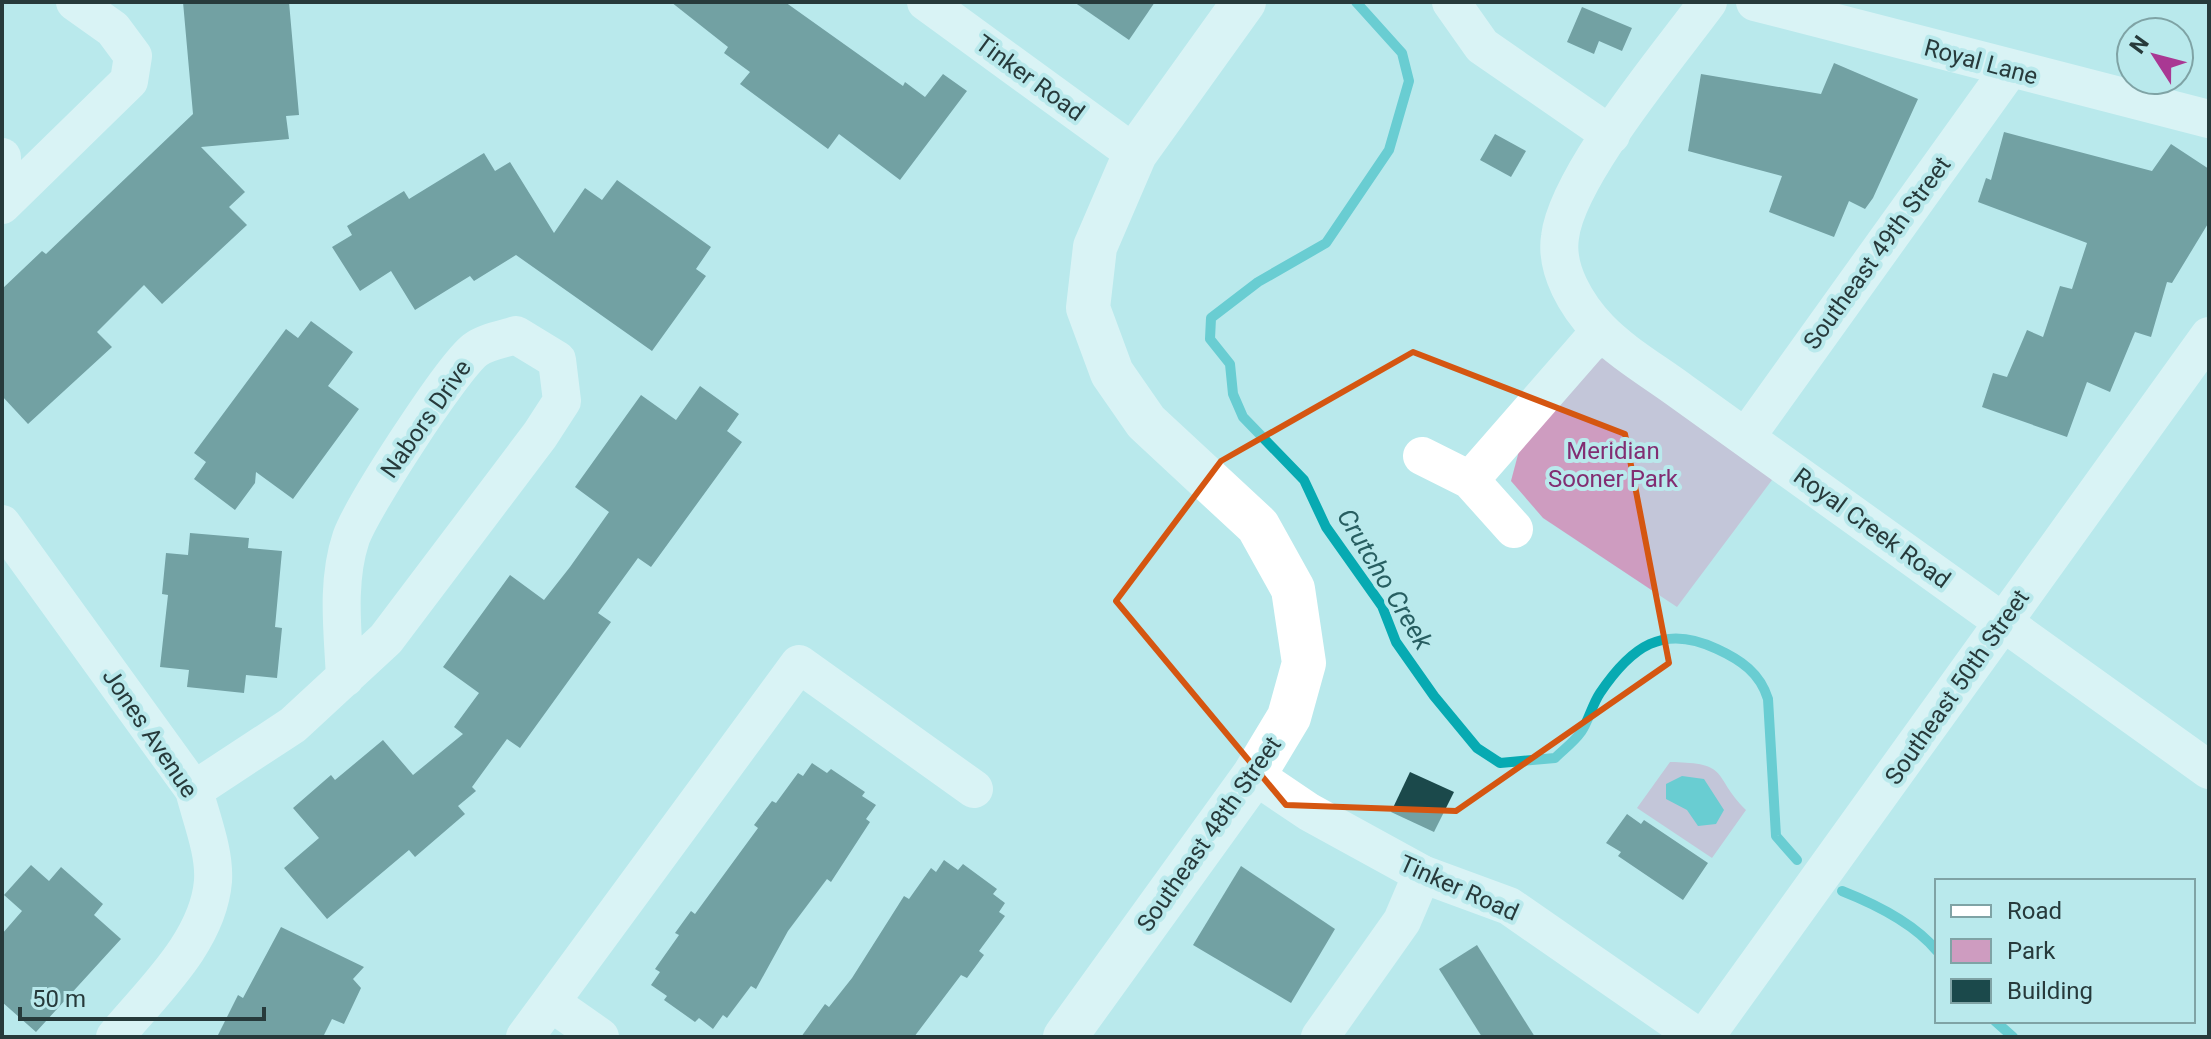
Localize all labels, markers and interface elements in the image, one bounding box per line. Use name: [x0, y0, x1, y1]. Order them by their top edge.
north arrow: [2115, 16, 2195, 96]
street label: Tinker Road: [970, 29, 1090, 127]
text: N: [2125, 31, 2154, 58]
street label: Royal Lane: [1921, 33, 2041, 91]
street label: Southeast 49th Street: [1798, 151, 1956, 355]
street label: Nabors Drive: [375, 355, 477, 483]
park label: Meridian Sooner Park: [1548, 437, 1679, 493]
street label: Royal Creek Road: [1788, 462, 1956, 594]
water label: Crutcho Creek: [1331, 503, 1439, 656]
street label: Southeast 50th Street: [1879, 584, 2035, 790]
street label: Jones Avenue: [97, 663, 203, 803]
street label: Southeast 48th Street: [1131, 731, 1287, 937]
street label: Tinker Road: [1395, 849, 1523, 927]
legend: [1935, 879, 2195, 1023]
text: Road: [2007, 897, 2062, 925]
text: Park: [2007, 937, 2056, 965]
scale bar: [20, 971, 264, 1021]
text: Building: [2007, 977, 2093, 1005]
text: 50 m: [32, 985, 86, 1013]

